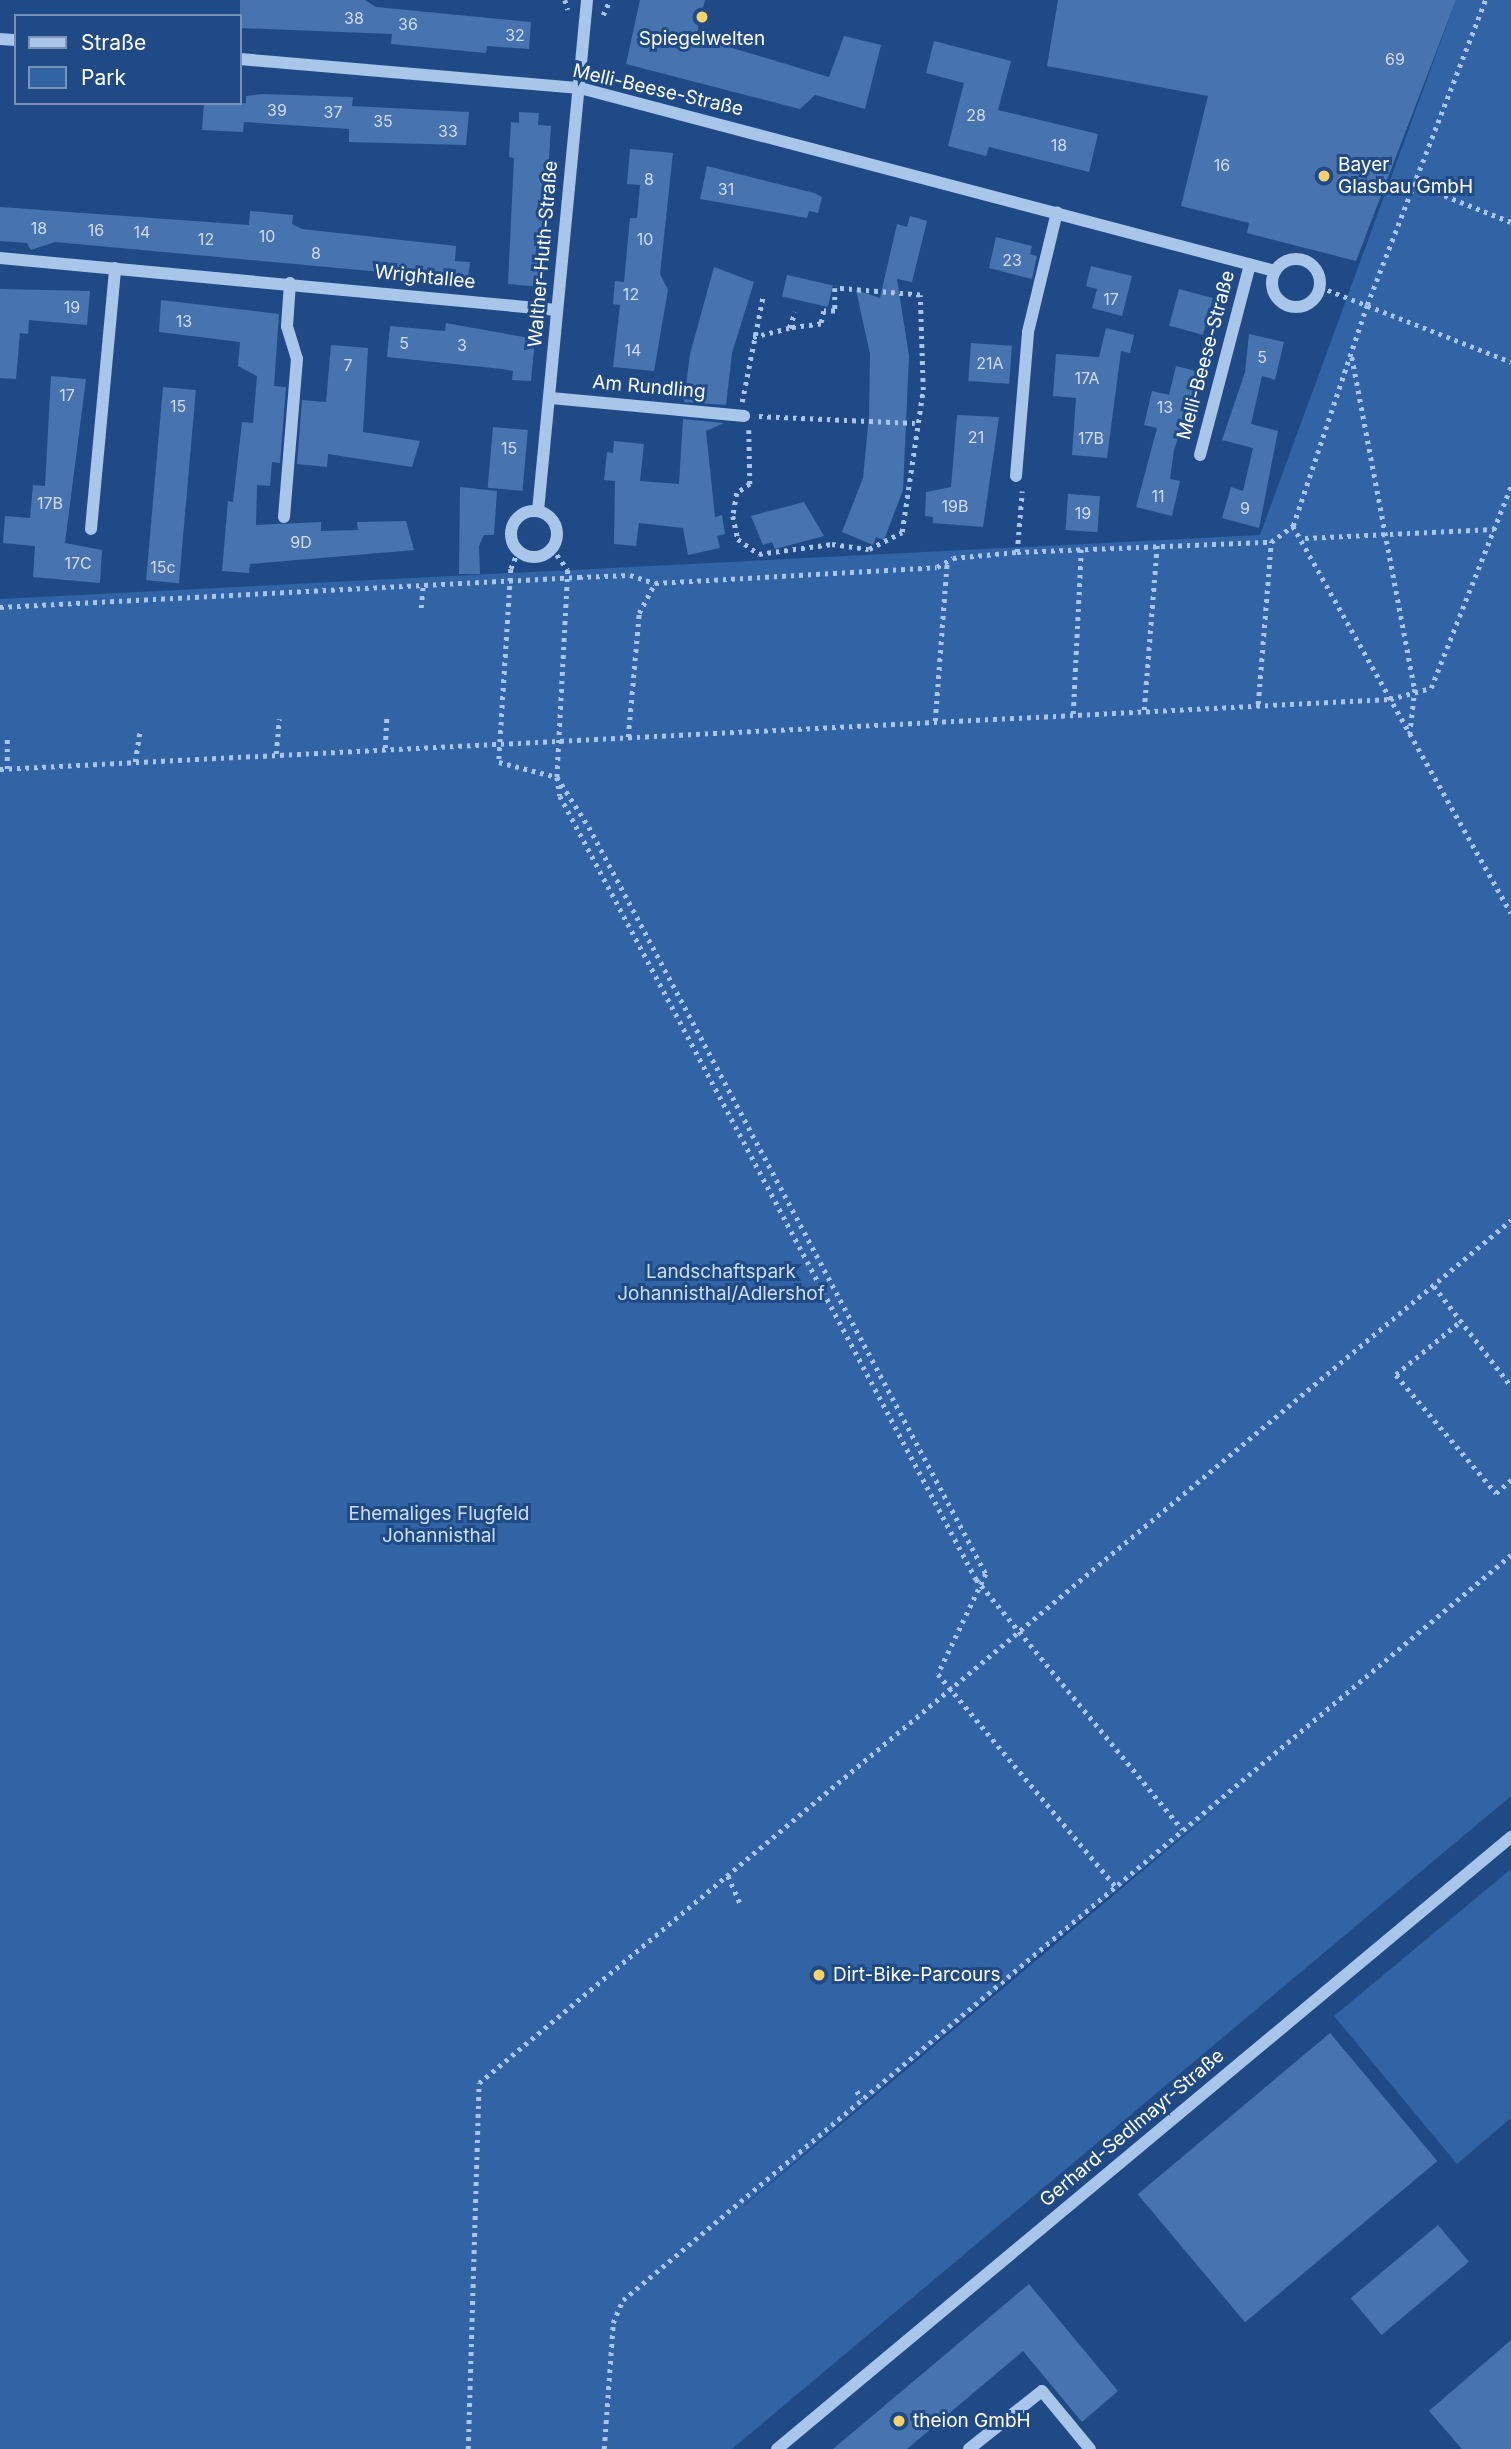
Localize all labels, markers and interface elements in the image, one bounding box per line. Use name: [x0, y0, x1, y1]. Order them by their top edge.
house number: 38: [344, 8, 364, 28]
marker: Spiegelwelten: [694, 9, 710, 25]
legend: [14, 14, 242, 105]
house number: 36: [398, 14, 418, 34]
house number: 32: [505, 25, 525, 45]
place label: Spiegelwelten: [639, 28, 765, 50]
text: Straße: [81, 30, 146, 55]
house number: 69: [1385, 49, 1405, 69]
street label: Melli-Beese-Straße: [571, 59, 745, 121]
text: Park: [81, 65, 126, 90]
house number: 39: [267, 100, 287, 120]
house number: 37: [324, 102, 342, 122]
house number: 28: [966, 105, 986, 125]
house number: 35: [373, 111, 393, 131]
house number: 33: [438, 121, 458, 141]
house number: 18: [1051, 135, 1067, 155]
place label: Bayer Glasbau GmbH: [1338, 154, 1473, 198]
house number: 16: [1214, 155, 1230, 175]
street label: Walther-Huth-Straße: [523, 160, 563, 348]
marker: Bayer Glasbau GmbH: [1316, 168, 1332, 184]
house number: 8: [644, 169, 654, 189]
house number: 31: [718, 179, 734, 199]
house number: 18: [31, 218, 47, 238]
house number: 16: [88, 220, 104, 240]
house number: 14: [134, 222, 150, 242]
house number: 10: [259, 226, 275, 246]
house number: 12: [198, 229, 214, 249]
house number: 10: [637, 229, 653, 249]
house number: 8: [311, 243, 321, 263]
house number: 23: [1002, 250, 1022, 270]
street label: Wrightallee: [373, 260, 477, 294]
street label: Melli-Beese-Straße: [1172, 268, 1240, 442]
house number: 12: [623, 284, 639, 304]
house number: 17: [1103, 289, 1119, 309]
house number: 19: [64, 297, 80, 317]
house number: 13: [176, 311, 192, 331]
house number: 5: [399, 333, 409, 353]
house number: 3: [457, 335, 467, 355]
house number: 14: [625, 340, 641, 360]
house number: 5: [1257, 347, 1267, 367]
house number: 21A: [976, 353, 1004, 373]
house number: 7: [343, 355, 353, 375]
house number: 17A: [1075, 368, 1099, 388]
street label: Am Rundling: [591, 371, 707, 403]
house number: 17: [59, 385, 75, 405]
house number: 15: [170, 396, 186, 416]
house number: 13: [1157, 397, 1173, 417]
house number: 21: [968, 427, 984, 447]
house number: 17B: [1078, 428, 1104, 448]
house number: 15: [501, 438, 517, 458]
house number: 11: [1151, 486, 1165, 506]
house number: 17B: [37, 493, 63, 513]
house number: 19B: [942, 496, 968, 516]
house number: 9: [1240, 498, 1250, 518]
house number: 19: [1075, 503, 1091, 523]
house number: 9D: [290, 532, 312, 552]
house number: 17C: [64, 553, 92, 573]
house number: 15c: [150, 557, 176, 577]
park label: Landschaftspark Johannisthal/Adlershof: [617, 1261, 825, 1305]
park label: Ehemaliges Flugfeld Johannisthal: [349, 1503, 529, 1547]
place label: Dirt-Bike-Parcours: [833, 1964, 1001, 1986]
marker: Dirt-Bike-Parcours: [811, 1967, 827, 1983]
street label: Gerhard-Sedlmayr-Straße: [1035, 2044, 1229, 2212]
place label: theion GmbH: [913, 2410, 1031, 2432]
marker: theion GmbH: [891, 2413, 907, 2429]

